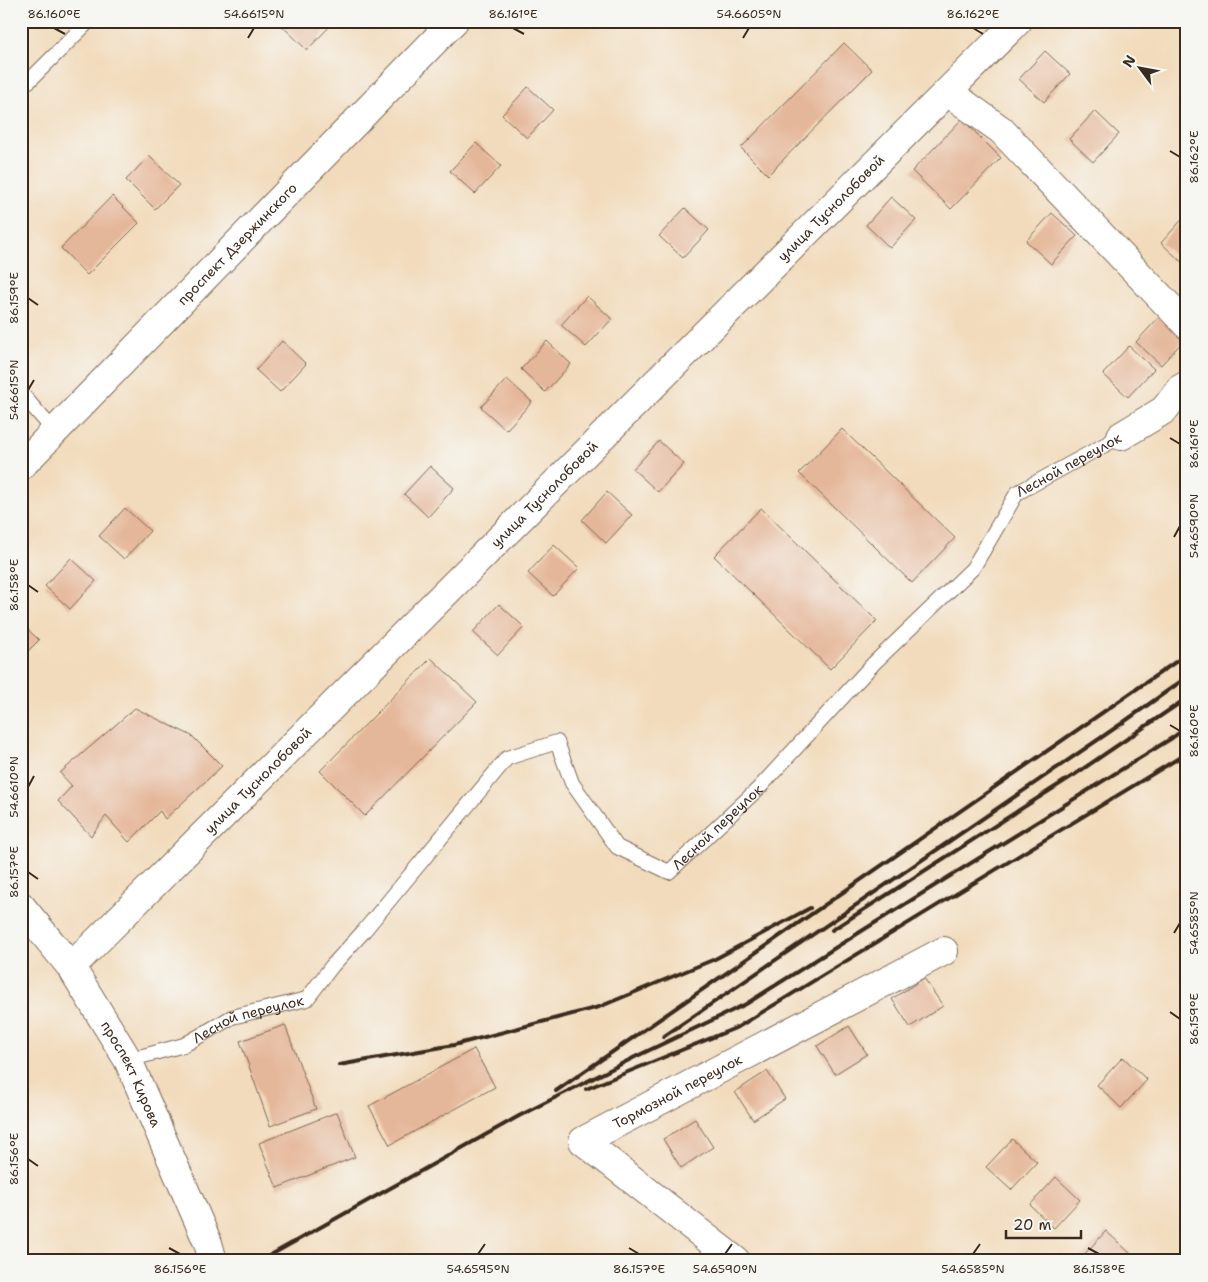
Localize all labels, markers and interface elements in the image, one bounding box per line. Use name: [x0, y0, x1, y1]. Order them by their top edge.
text: 86.160°E: [27, 6, 81, 22]
text: 54.6615°N: [224, 6, 284, 22]
text: 86.161°E: [488, 6, 538, 22]
text: 54.6605°N: [717, 6, 781, 22]
text: 86.162°E: [947, 6, 999, 22]
north arrow: [1116, 42, 1166, 92]
text: N: [1118, 52, 1140, 71]
text: 86.162°E: [1186, 131, 1202, 183]
street label: улица Туснолобовой: [774, 151, 888, 265]
street label: проспект Дзержинского: [174, 179, 301, 309]
text: 86.159°E: [6, 272, 22, 324]
text: 54.6615°N: [6, 360, 22, 420]
text: 86.161°E: [1186, 419, 1202, 469]
street label: Лесной переулок: [1013, 428, 1125, 501]
street label: улица Туснолобовой: [487, 437, 602, 551]
text: 54.6590°N: [1186, 494, 1202, 558]
text: 86.158°E: [6, 559, 22, 611]
text: 86.160°E: [1186, 704, 1202, 758]
street label: улица Туснолобовой: [201, 723, 315, 838]
text: 54.6610°N: [6, 756, 22, 818]
street label: Лесной переулок: [668, 780, 767, 874]
text: 86.157°E: [6, 846, 22, 898]
text: 54.6585°N: [1186, 891, 1202, 955]
street label: Лесной переулок: [189, 991, 306, 1047]
text: 86.159°E: [1186, 993, 1202, 1045]
street label: проспект Кирова: [97, 1018, 165, 1130]
street label: Тормозной переулок: [610, 1050, 745, 1133]
text: 86.156°E: [6, 1133, 22, 1185]
scale bar: [1006, 1207, 1080, 1239]
text: 20 m: [1013, 1215, 1052, 1235]
text: 86.156°E: [154, 1261, 206, 1277]
text: 54.6595°N: [446, 1261, 510, 1277]
text: 86.157°E: [613, 1261, 665, 1277]
text: 54.6590°N: [693, 1261, 757, 1277]
text: 54.6585°N: [941, 1261, 1005, 1277]
text: 86.158°E: [1073, 1261, 1125, 1277]

